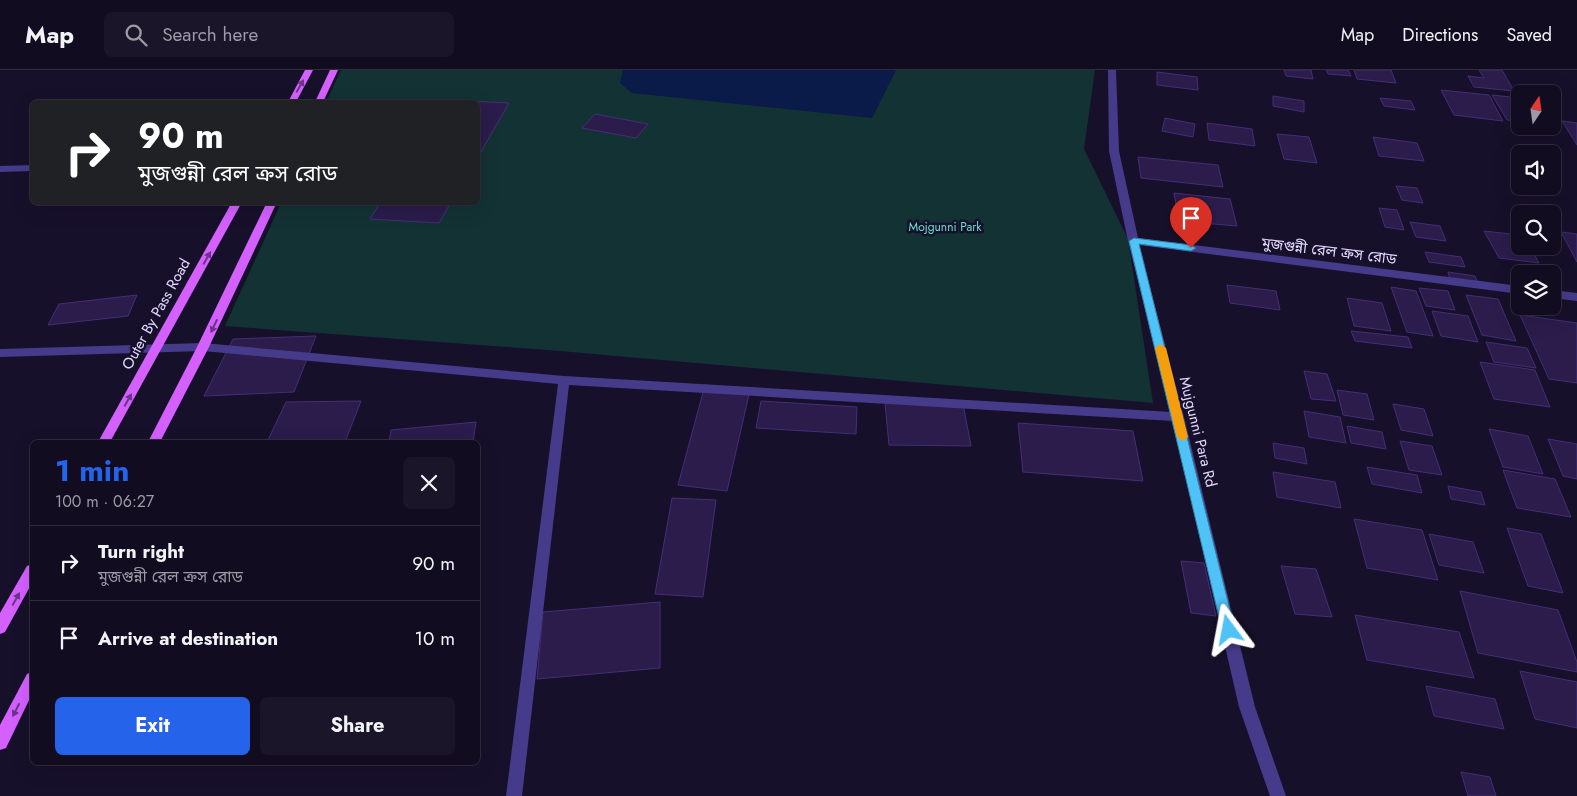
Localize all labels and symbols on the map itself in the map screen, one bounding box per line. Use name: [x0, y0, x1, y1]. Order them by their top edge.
one-way arrow: [296, 80, 305, 93]
north arrow: [1511, 85, 1561, 135]
pin: [1170, 197, 1212, 248]
park label: Mojgunni Park: [908, 218, 982, 236]
street label: মুজগুন্নী রেল ক্রস রোড: [1259, 232, 1398, 270]
one-way arrow: [203, 250, 211, 265]
street label: Outer By Pass Road: [116, 254, 196, 374]
one-way arrow: [209, 319, 217, 333]
street label: Mujgunni Para Rd: [1174, 374, 1222, 490]
one-way arrow: [124, 393, 132, 407]
one-way arrow: [12, 592, 21, 605]
position arrow: [1202, 603, 1254, 655]
one-way arrow: [12, 703, 20, 718]

